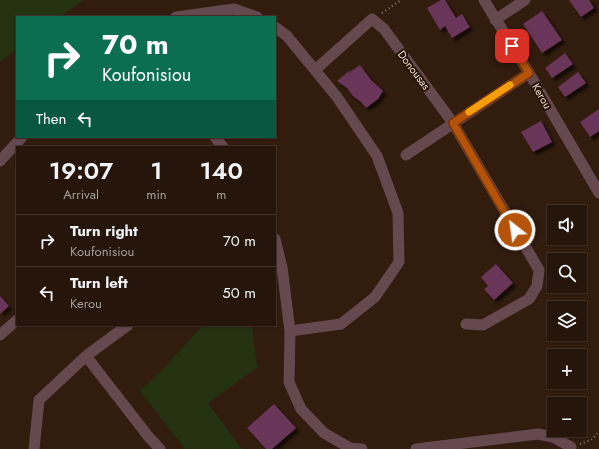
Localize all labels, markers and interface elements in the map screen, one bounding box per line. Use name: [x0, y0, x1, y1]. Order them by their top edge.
text: 70 m: [102, 24, 169, 65]
pin: [495, 29, 529, 63]
icon: right: [36, 32, 88, 84]
icon: arrive: [501, 35, 523, 57]
street label: Donousas: [394, 47, 434, 93]
text: Koufonisiou: [102, 62, 191, 88]
street label: Kerou: [528, 80, 556, 112]
text: Then: [36, 108, 66, 130]
icon: left: [74, 108, 96, 130]
text: 19:07: [49, 153, 113, 188]
text: 1: [151, 153, 162, 188]
text: 140: [200, 153, 243, 188]
text: Arrival: [63, 185, 99, 204]
text: min: [146, 185, 167, 204]
text: m: [216, 185, 226, 204]
map controls: [547, 205, 587, 437]
button: sound: [547, 205, 587, 245]
position arrow: [494, 209, 536, 251]
text: Turn right: [70, 220, 138, 242]
icon: right: [36, 230, 58, 252]
text: 70 m: [223, 230, 256, 252]
text: Koufonisiou: [70, 242, 134, 261]
button: search: [547, 253, 587, 293]
text: Turn left: [70, 272, 128, 294]
icon: left: [36, 282, 58, 304]
text: 50 m: [222, 282, 256, 304]
text: Kerou: [70, 294, 102, 313]
button: layers: [547, 301, 587, 341]
button: +: [547, 349, 587, 389]
button: −: [547, 397, 587, 437]

